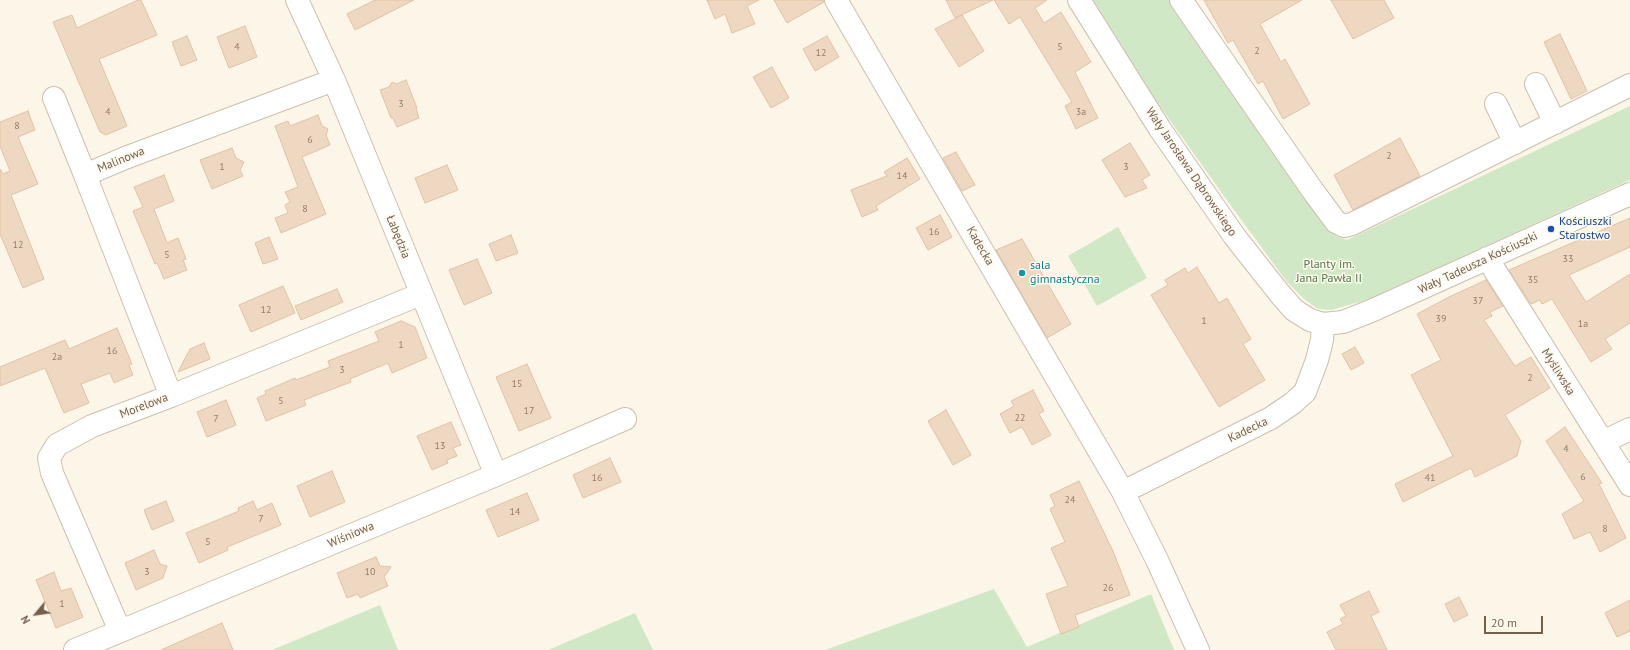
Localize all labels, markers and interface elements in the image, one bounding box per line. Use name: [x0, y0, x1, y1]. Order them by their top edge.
house number: 4: [234, 41, 240, 53]
house number: 5: [1057, 41, 1063, 53]
house number: 2: [1254, 45, 1260, 57]
house number: 12: [816, 47, 826, 59]
house number: 3: [398, 98, 404, 110]
street label: Wały Jarosława Dąbrowskiego: [1142, 105, 1240, 239]
house number: 4: [105, 106, 111, 118]
house number: 3a: [1076, 106, 1086, 118]
house number: 8: [14, 120, 20, 132]
house number: 6: [307, 134, 313, 146]
street label: Malinowa: [95, 144, 147, 176]
house number: 2: [1386, 150, 1392, 162]
house number: 1: [219, 161, 225, 173]
house number: 3: [1123, 161, 1129, 173]
house number: 14: [897, 170, 907, 182]
house number: 8: [302, 203, 308, 215]
street label: Łabędzia: [383, 213, 413, 261]
place label: Kościuszki Starostwo: [1559, 215, 1612, 243]
street label: Kadecka: [963, 224, 997, 268]
marker: Kościuszki Starostwo: [1546, 224, 1556, 234]
house number: 16: [929, 226, 939, 238]
street label: Wały Tadeusza Kościuszki: [1416, 229, 1540, 297]
house number: 12: [13, 239, 23, 251]
house number: 5: [164, 249, 170, 261]
house number: 33: [1563, 253, 1573, 265]
park label: Planty im. Jana Pawła II: [1296, 258, 1362, 286]
place label: sala gimnastyczna: [1030, 259, 1100, 287]
marker: sala gimnastyczna: [1017, 268, 1027, 278]
house number: 35: [1528, 274, 1538, 286]
house number: 37: [1473, 295, 1483, 307]
house number: 12: [261, 304, 271, 316]
house number: 39: [1436, 313, 1446, 325]
house number: 1: [1201, 315, 1207, 327]
house number: 1a: [1578, 318, 1588, 330]
house number: 1: [398, 339, 404, 351]
house number: 16: [107, 345, 117, 357]
street label: Myśliwska: [1538, 346, 1578, 398]
house number: 2a: [52, 351, 62, 363]
house number: 3: [339, 364, 345, 376]
house number: 2: [1527, 372, 1533, 384]
house number: 15: [512, 378, 522, 390]
street label: Morelowa: [118, 390, 170, 422]
house number: 5: [278, 395, 284, 407]
house number: 17: [524, 405, 534, 417]
house number: 22: [1015, 412, 1025, 424]
house number: 7: [213, 413, 219, 425]
street label: Kadecka: [1226, 414, 1270, 446]
house number: 13: [435, 440, 445, 452]
house number: 4: [1563, 443, 1569, 455]
house number: 6: [1580, 471, 1586, 483]
house number: 16: [592, 472, 602, 484]
house number: 41: [1425, 472, 1435, 484]
house number: 24: [1065, 494, 1075, 506]
house number: 14: [510, 506, 520, 518]
house number: 7: [258, 513, 264, 525]
street label: Wiśniowa: [326, 519, 376, 551]
house number: 8: [1602, 523, 1608, 535]
house number: 5: [205, 536, 211, 548]
house number: 3: [144, 566, 150, 578]
house number: 10: [365, 566, 375, 578]
house number: 26: [1103, 582, 1113, 594]
north arrow: [16, 594, 56, 634]
house number: 1: [59, 598, 65, 610]
scale bar: [1486, 608, 1545, 634]
text: N: [18, 613, 33, 626]
text: 20 m: [1491, 615, 1517, 630]

